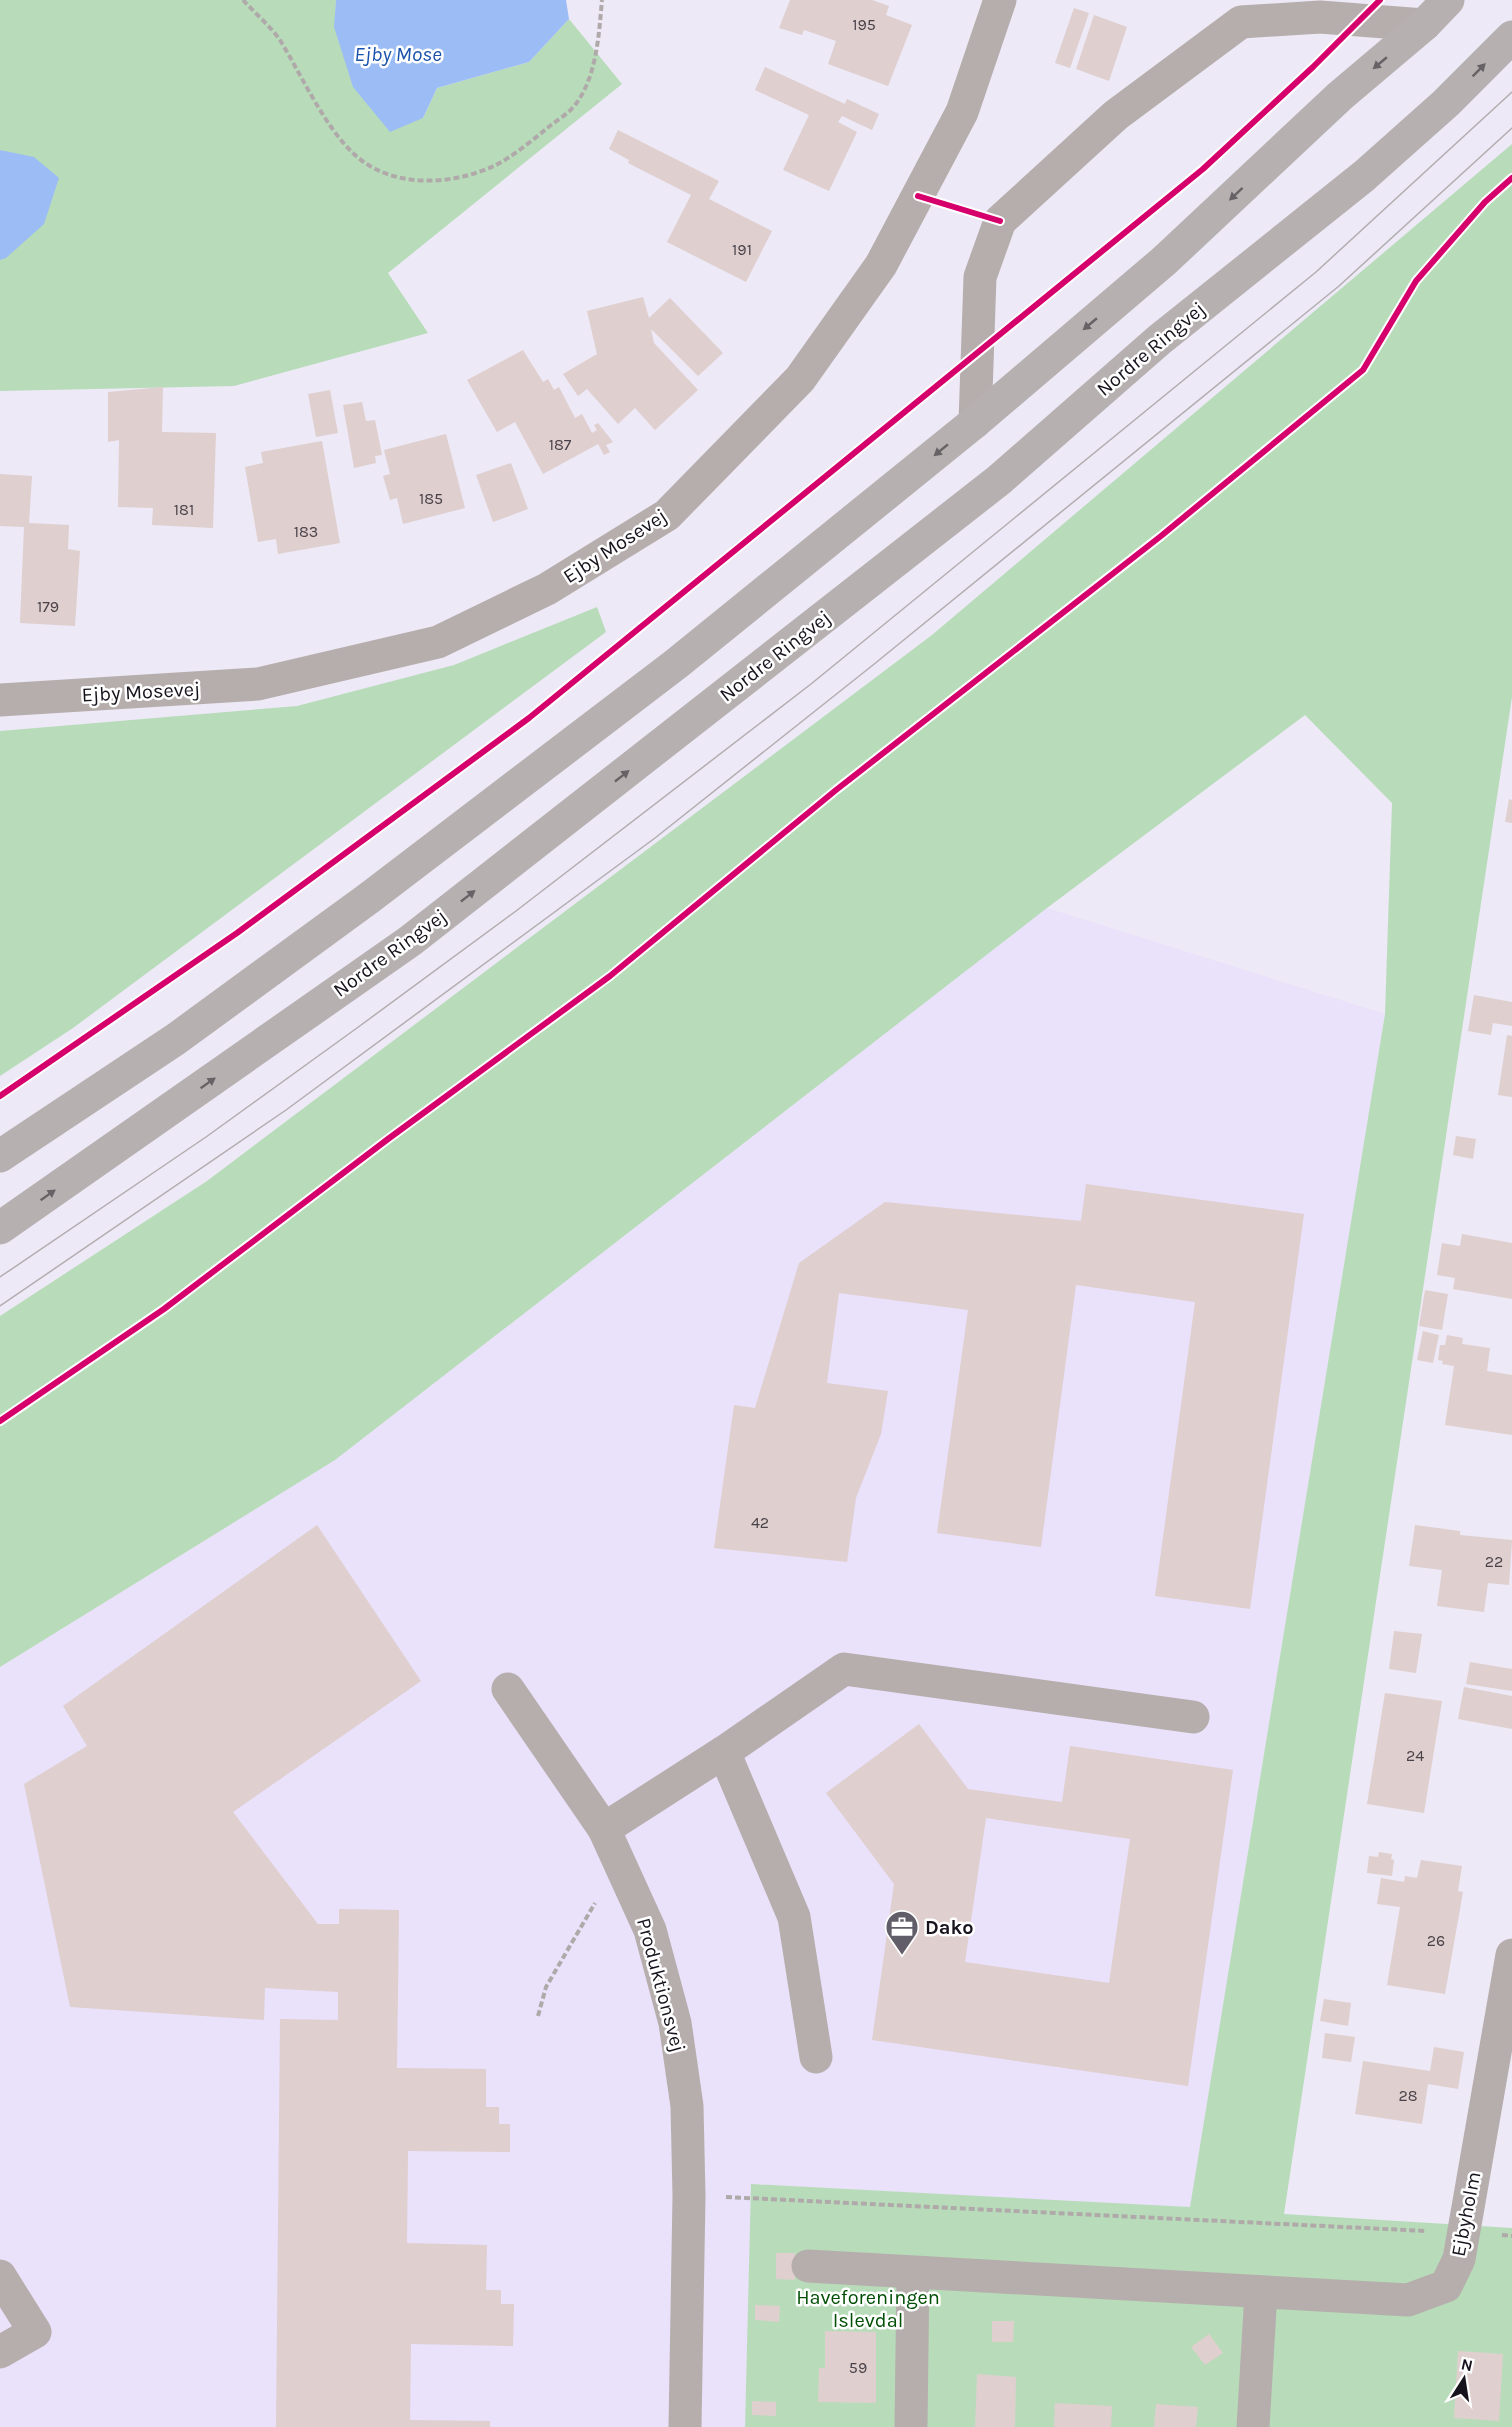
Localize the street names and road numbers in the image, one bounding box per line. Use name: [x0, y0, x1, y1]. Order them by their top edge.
street label: Nordre Ringvej: [1092, 297, 1210, 401]
street label: Ejby Mosevej: [559, 504, 671, 588]
street label: Nordre Ringvej: [715, 606, 835, 706]
street label: Ejby Mosevej: [81, 677, 201, 707]
street label: Nordre Ringvej: [329, 904, 451, 1002]
street label: Produktionsvej: [632, 1915, 690, 2055]
street label: Ejbyholm: [1447, 2170, 1485, 2258]

